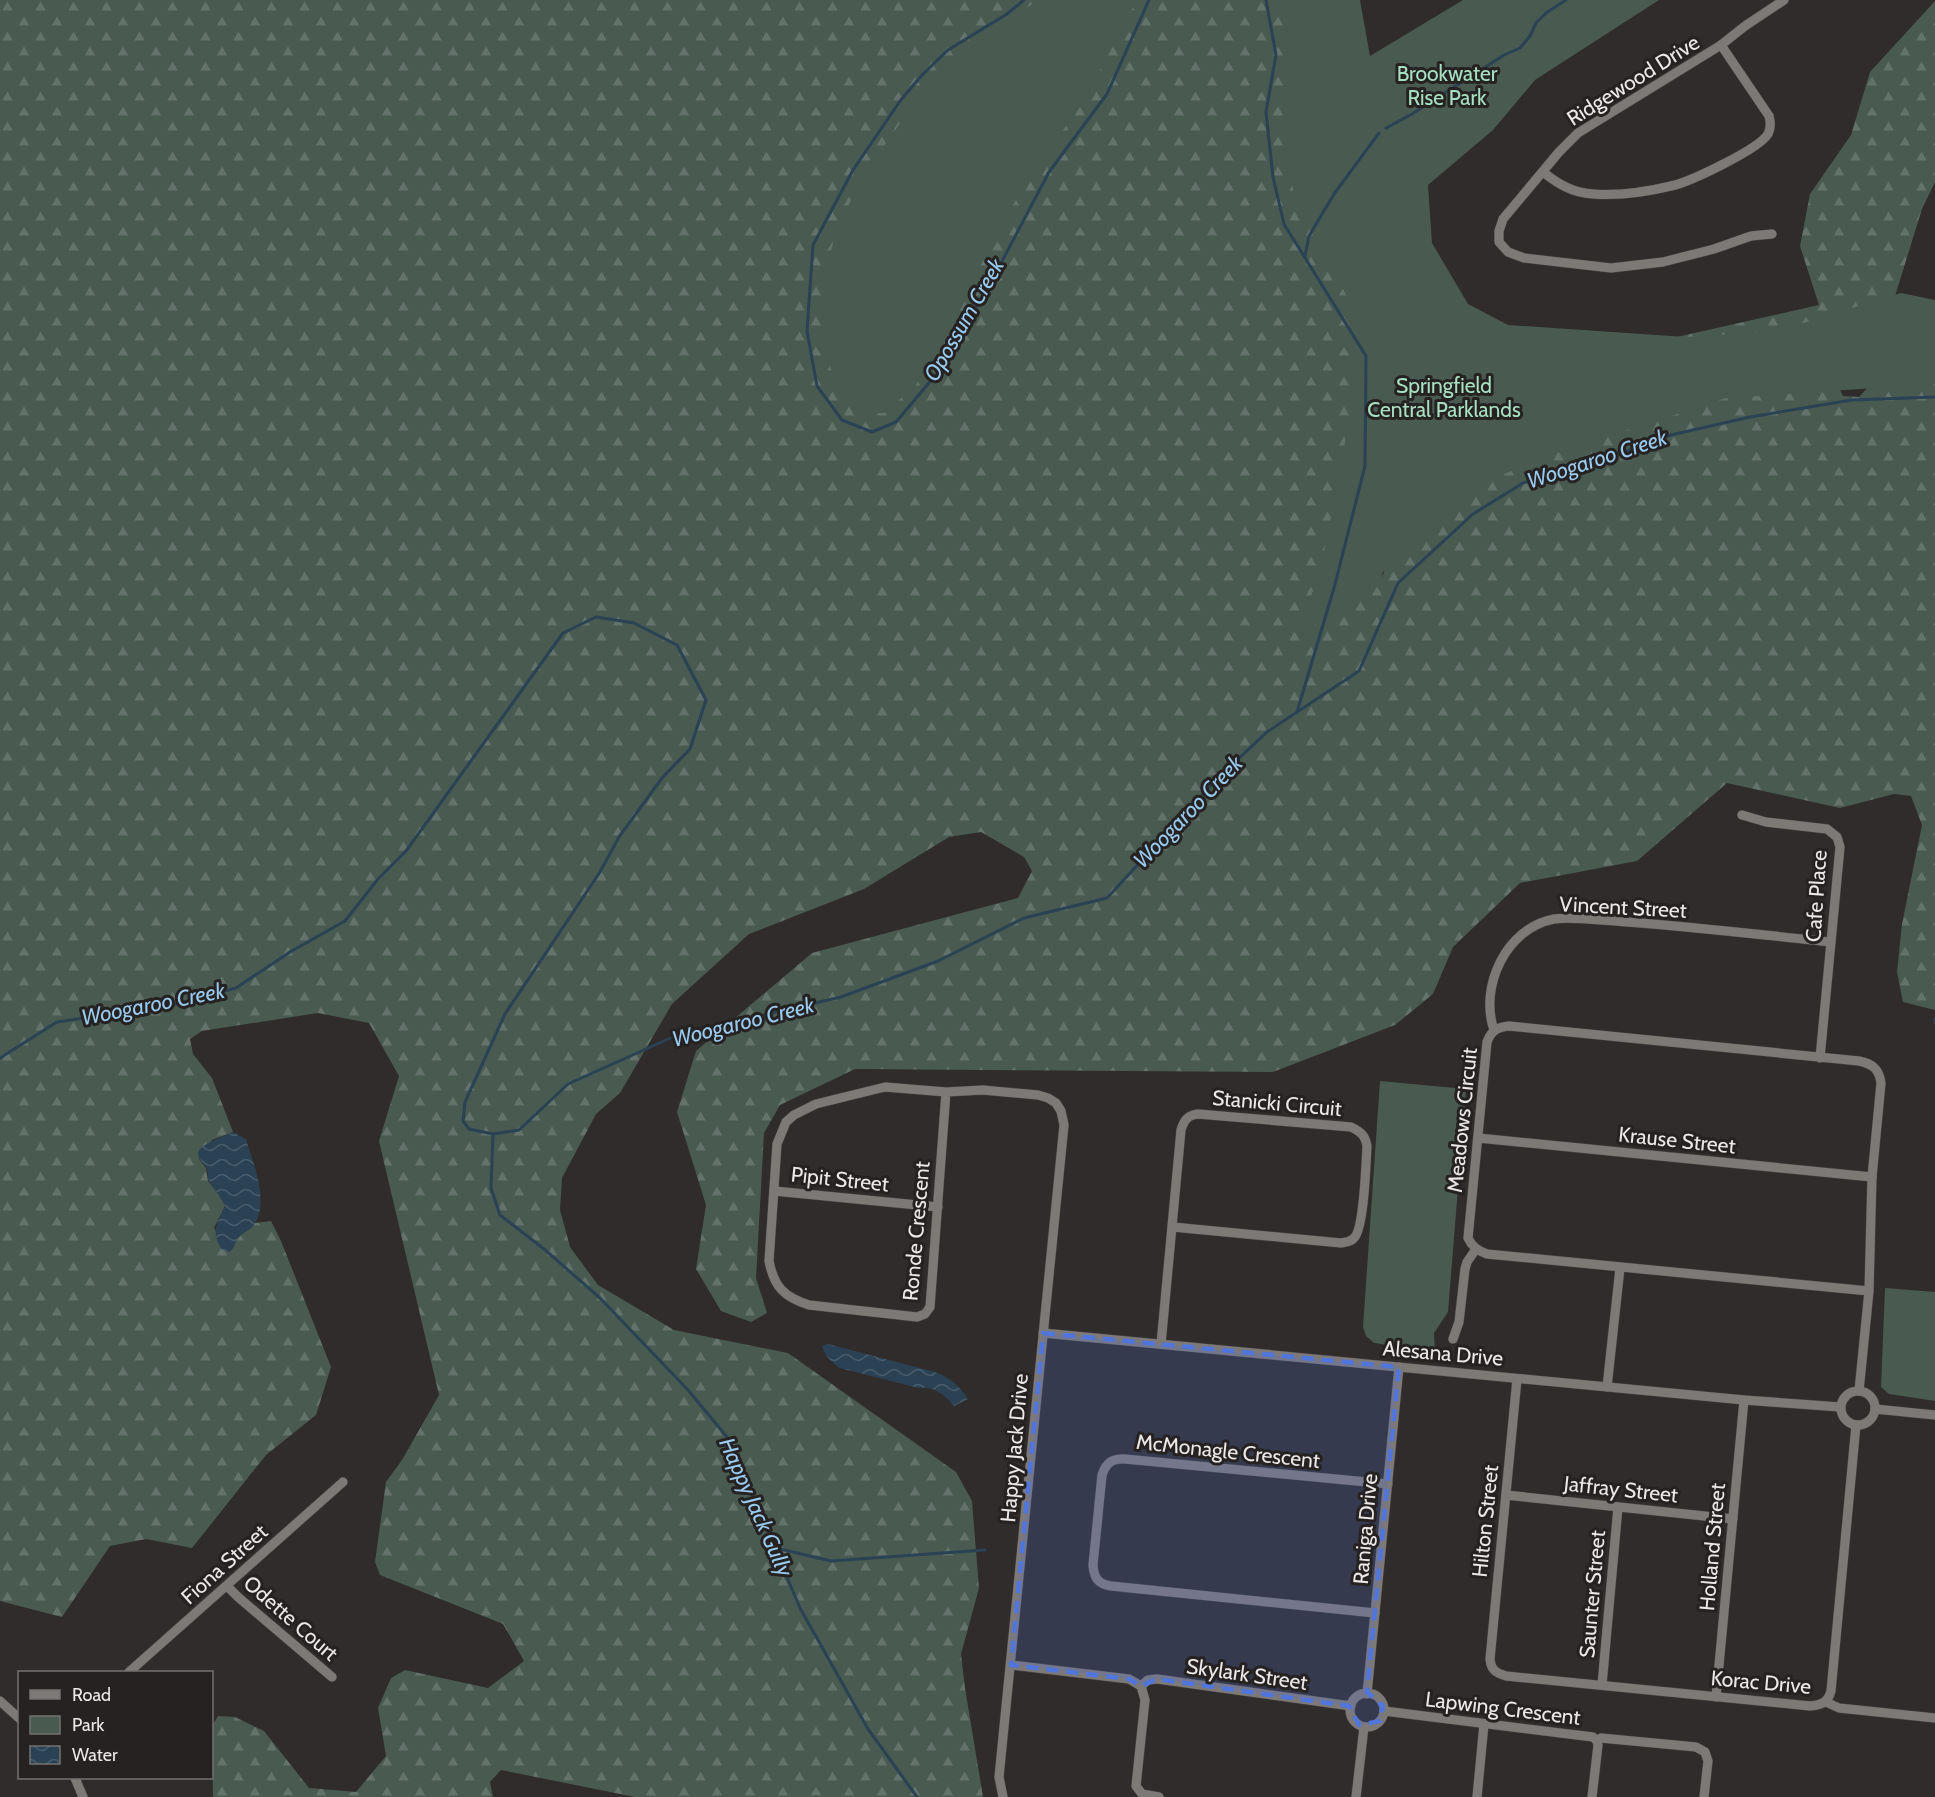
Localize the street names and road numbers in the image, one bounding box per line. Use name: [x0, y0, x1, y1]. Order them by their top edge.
street label: Ridgewood Drive: [1562, 29, 1704, 131]
street label: Cafe Place: [1800, 849, 1832, 943]
street label: Vincent Street: [1559, 891, 1687, 923]
street label: Meadows Circuit: [1442, 1046, 1482, 1194]
street label: Stanicki Circuit: [1211, 1085, 1343, 1121]
street label: Krause Street: [1617, 1121, 1737, 1159]
street label: Ronde Crescent: [897, 1160, 935, 1302]
street label: Pipit Street: [790, 1161, 890, 1197]
street label: Alesana Drive: [1382, 1335, 1505, 1371]
street label: Happy Jack Drive: [995, 1372, 1033, 1523]
street label: McMonagle Crescent: [1135, 1429, 1321, 1473]
street label: Hilton Street: [1467, 1464, 1503, 1578]
street label: Jaffray Street: [1562, 1470, 1679, 1507]
street label: Raniga Drive: [1348, 1472, 1382, 1585]
street label: Holland Street: [1694, 1482, 1730, 1612]
street label: Fiona Street: [176, 1519, 272, 1609]
street label: Saunter Street: [1574, 1529, 1610, 1659]
street label: Odette Court: [239, 1570, 343, 1666]
street label: Skylark Street: [1185, 1653, 1309, 1695]
street label: Korac Drive: [1710, 1665, 1812, 1699]
street label: Lapwing Crescent: [1424, 1686, 1582, 1730]

